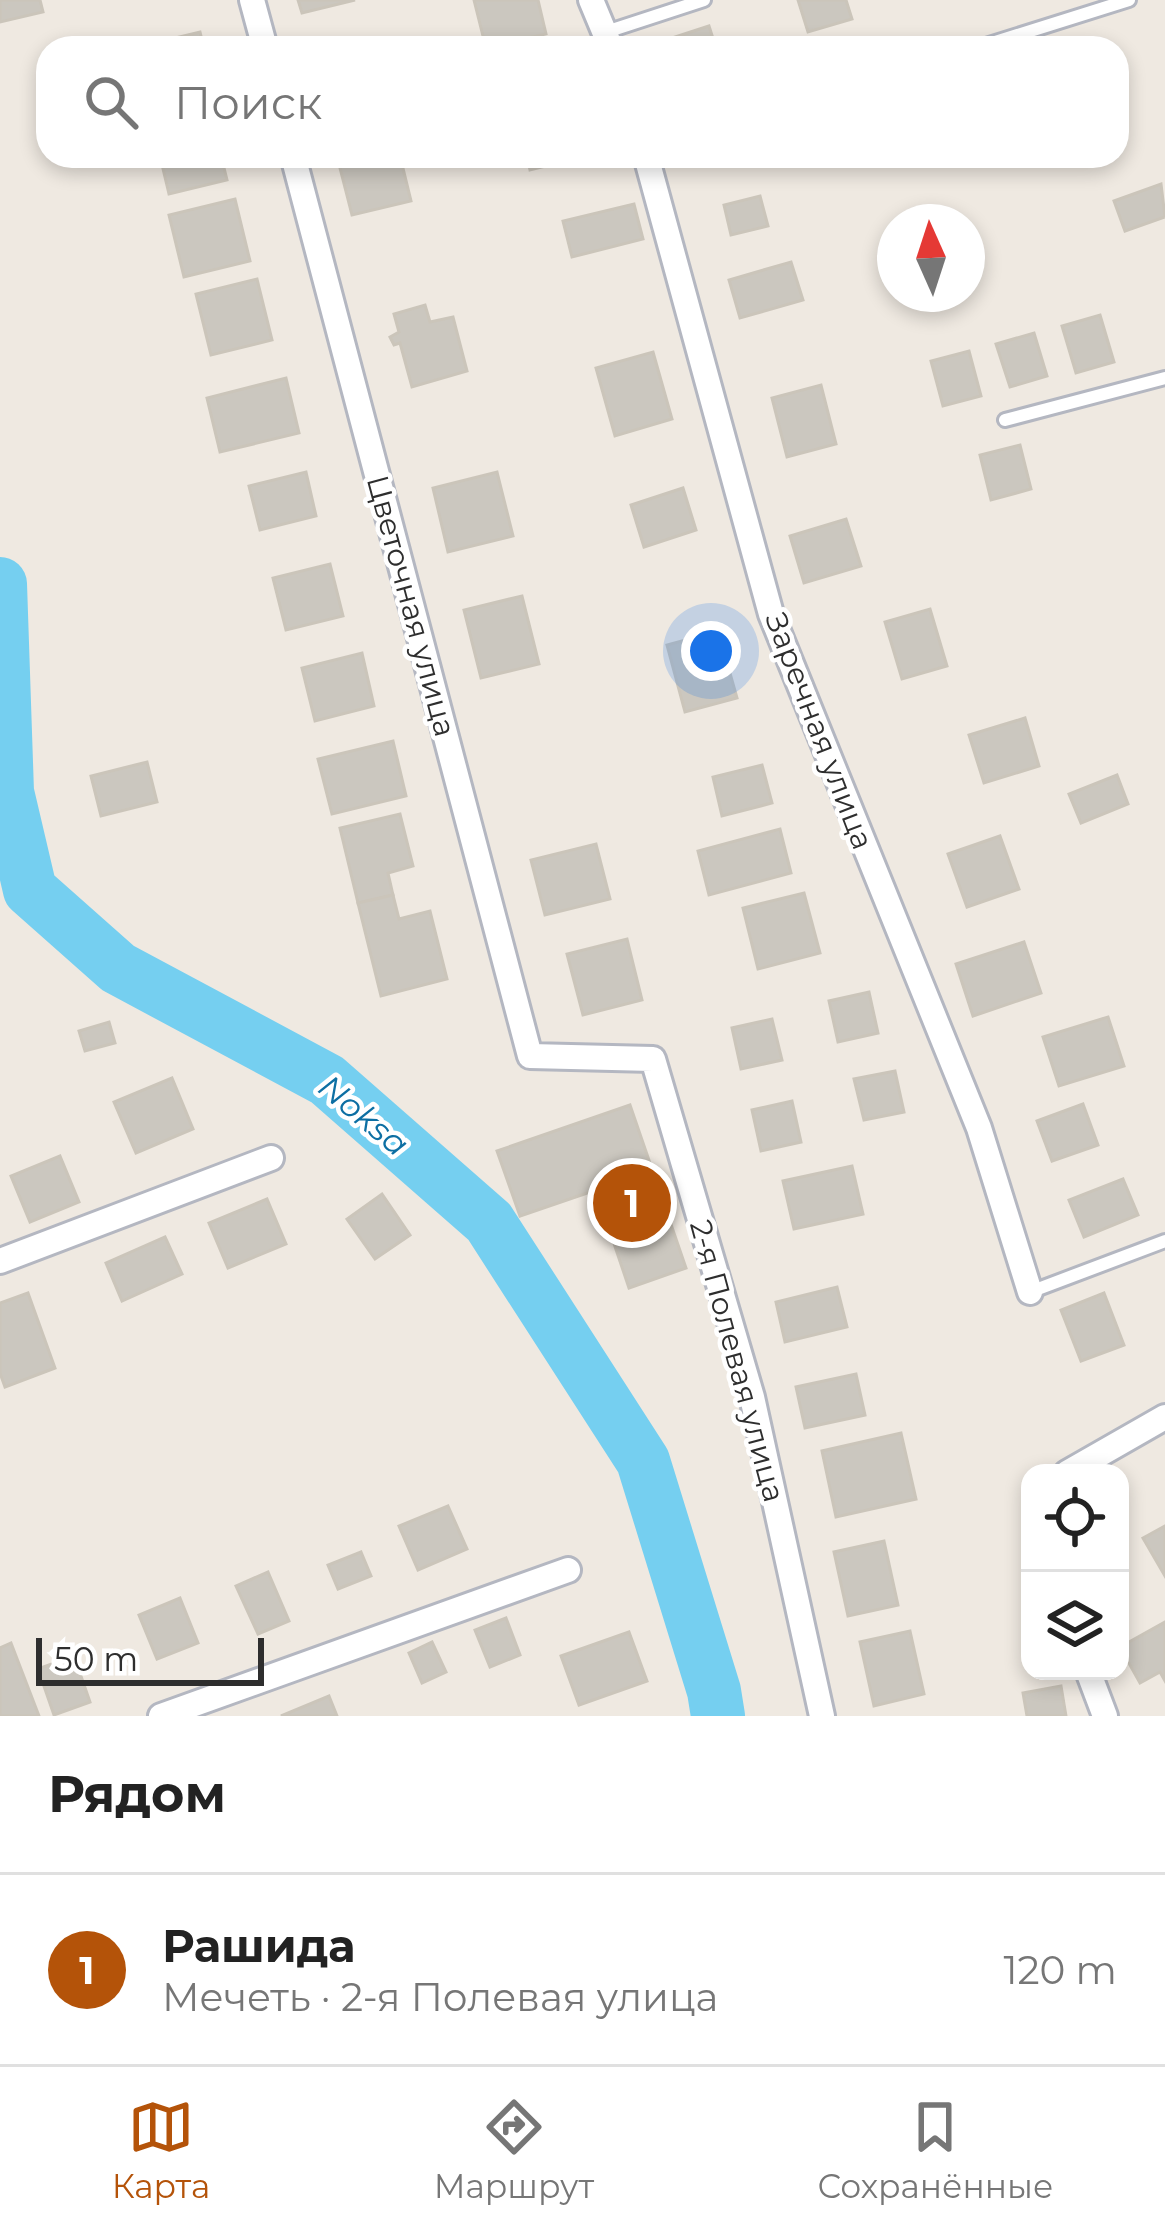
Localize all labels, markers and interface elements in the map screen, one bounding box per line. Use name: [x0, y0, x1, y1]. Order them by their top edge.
search box: [36, 36, 1129, 168]
icon: search: [78, 69, 144, 135]
text: Поиск: [174, 75, 322, 130]
north arrow: [877, 204, 985, 312]
street label: Цветочная улица: [359, 471, 464, 741]
street label: Заречная улица: [757, 607, 882, 854]
your location: [681, 621, 741, 681]
water label: Noksa: [311, 1066, 417, 1164]
pin: 1: [593, 1158, 671, 1248]
street label: 2-я Полевая улица: [682, 1216, 793, 1506]
map controls: [1021, 1464, 1129, 1680]
button: locate: [1021, 1464, 1129, 1572]
button: layers: [1021, 1572, 1129, 1680]
scale bar: [36, 1632, 264, 1685]
text: 50 m: [54, 1639, 138, 1679]
text: Рядом: [48, 1763, 226, 1825]
text: Рашида: [162, 1918, 355, 1973]
text: 1: [79, 1946, 95, 1994]
text: 120 m: [1003, 1946, 1117, 1994]
text: Мечеть · 2-я Полевая улица: [162, 1973, 718, 2021]
tab: Карта: [112, 2094, 210, 2206]
tab: Маршрут: [434, 2094, 594, 2206]
tab: Сохранённые: [817, 2094, 1053, 2206]

